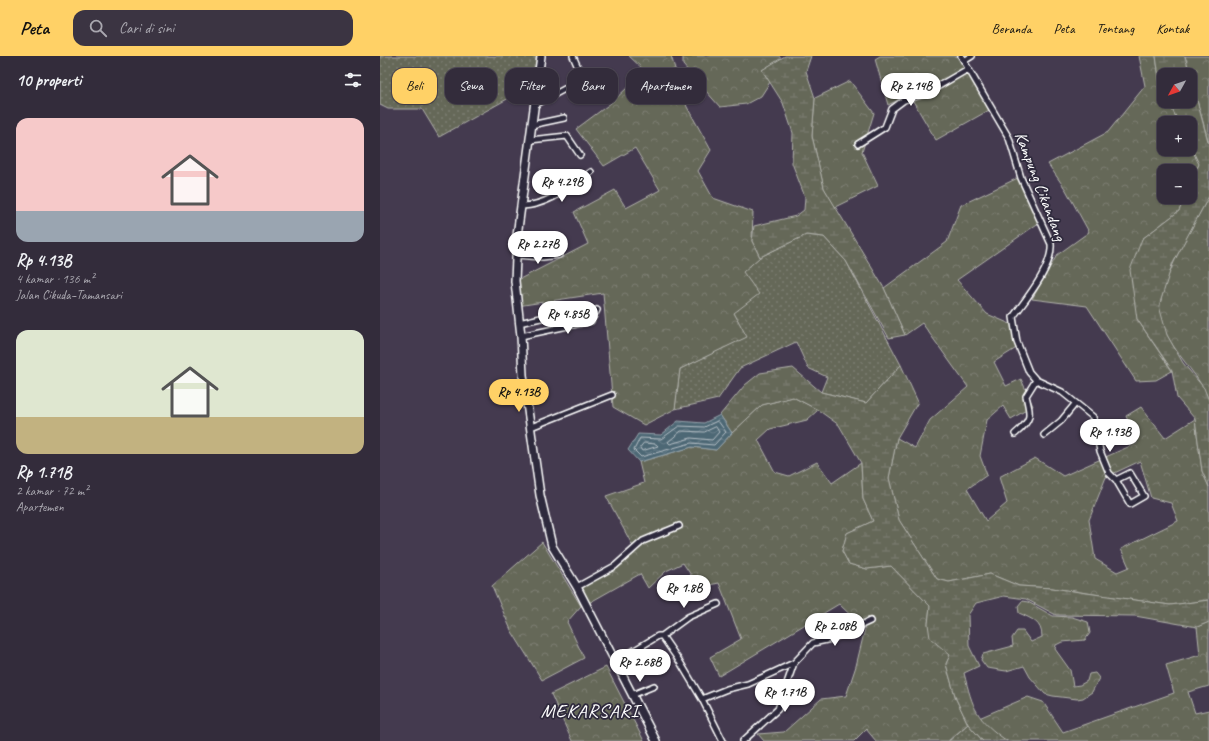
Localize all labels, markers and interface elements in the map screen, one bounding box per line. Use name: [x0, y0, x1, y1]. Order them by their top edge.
search box: [73, 10, 353, 46]
text: Peta: [20, 16, 49, 40]
icon: search: [87, 17, 109, 39]
text: Cari di sini: [119, 19, 174, 38]
text: Beranda: [992, 20, 1032, 37]
text: Peta: [1054, 20, 1075, 37]
text: Tentang: [1097, 20, 1134, 37]
text: Kontak: [1156, 20, 1189, 37]
chip: Beli: [392, 68, 437, 104]
chip: Sewa: [445, 68, 497, 104]
chip: Filter: [505, 68, 559, 104]
chip: Baru: [567, 68, 618, 104]
chip: Apartemen: [626, 68, 706, 104]
north arrow: [1157, 68, 1197, 108]
map controls: [1157, 68, 1197, 204]
icon: filters: [342, 69, 364, 91]
text: 10 properti: [16, 70, 81, 91]
pin: Rp 2.14B: [870, 73, 952, 107]
text: Rp 2.14B: [890, 78, 932, 94]
button: +: [1157, 116, 1197, 156]
street label: Kampung Cikandang: [1010, 129, 1071, 244]
icon: home: [154, 144, 226, 216]
button: −: [1157, 164, 1197, 204]
pin: Rp 4.29B: [521, 169, 603, 203]
text: Rp 4.29B: [541, 174, 583, 190]
pin: Rp 2.27B: [497, 231, 579, 265]
text: Rp 2.27B: [517, 236, 559, 252]
text: Rp 4.13B: [16, 250, 71, 271]
text: 4 kamar · 136 m²: [16, 271, 94, 287]
text: Jalan Cikuda–Tamansari: [16, 287, 122, 303]
pin: Rp 4.85B: [527, 301, 609, 335]
text: Rp 4.85B: [547, 306, 589, 322]
icon: home: [154, 356, 226, 428]
pin: Rp 4.13B: [478, 379, 560, 413]
text: Rp 4.13B: [498, 384, 540, 400]
pin: Rp 1.93B: [1069, 419, 1151, 453]
text: Rp 1.93B: [1089, 424, 1131, 440]
text: Rp 1.71B: [16, 462, 71, 483]
text: 2 kamar · 72 m²: [16, 483, 88, 499]
text: Apartemen: [16, 499, 64, 515]
pin: Rp 1.8B: [647, 575, 721, 609]
text: Rp 1.8B: [666, 580, 702, 596]
pin: Rp 2.08B: [794, 613, 876, 647]
text: Rp 2.08B: [814, 618, 856, 634]
pin: Rp 2.68B: [599, 649, 681, 683]
text: Rp 2.68B: [619, 654, 661, 670]
pin: Rp 1.71B: [744, 679, 826, 713]
text: Rp 1.71B: [764, 684, 806, 700]
district label: MEKARSARI: [541, 699, 643, 723]

